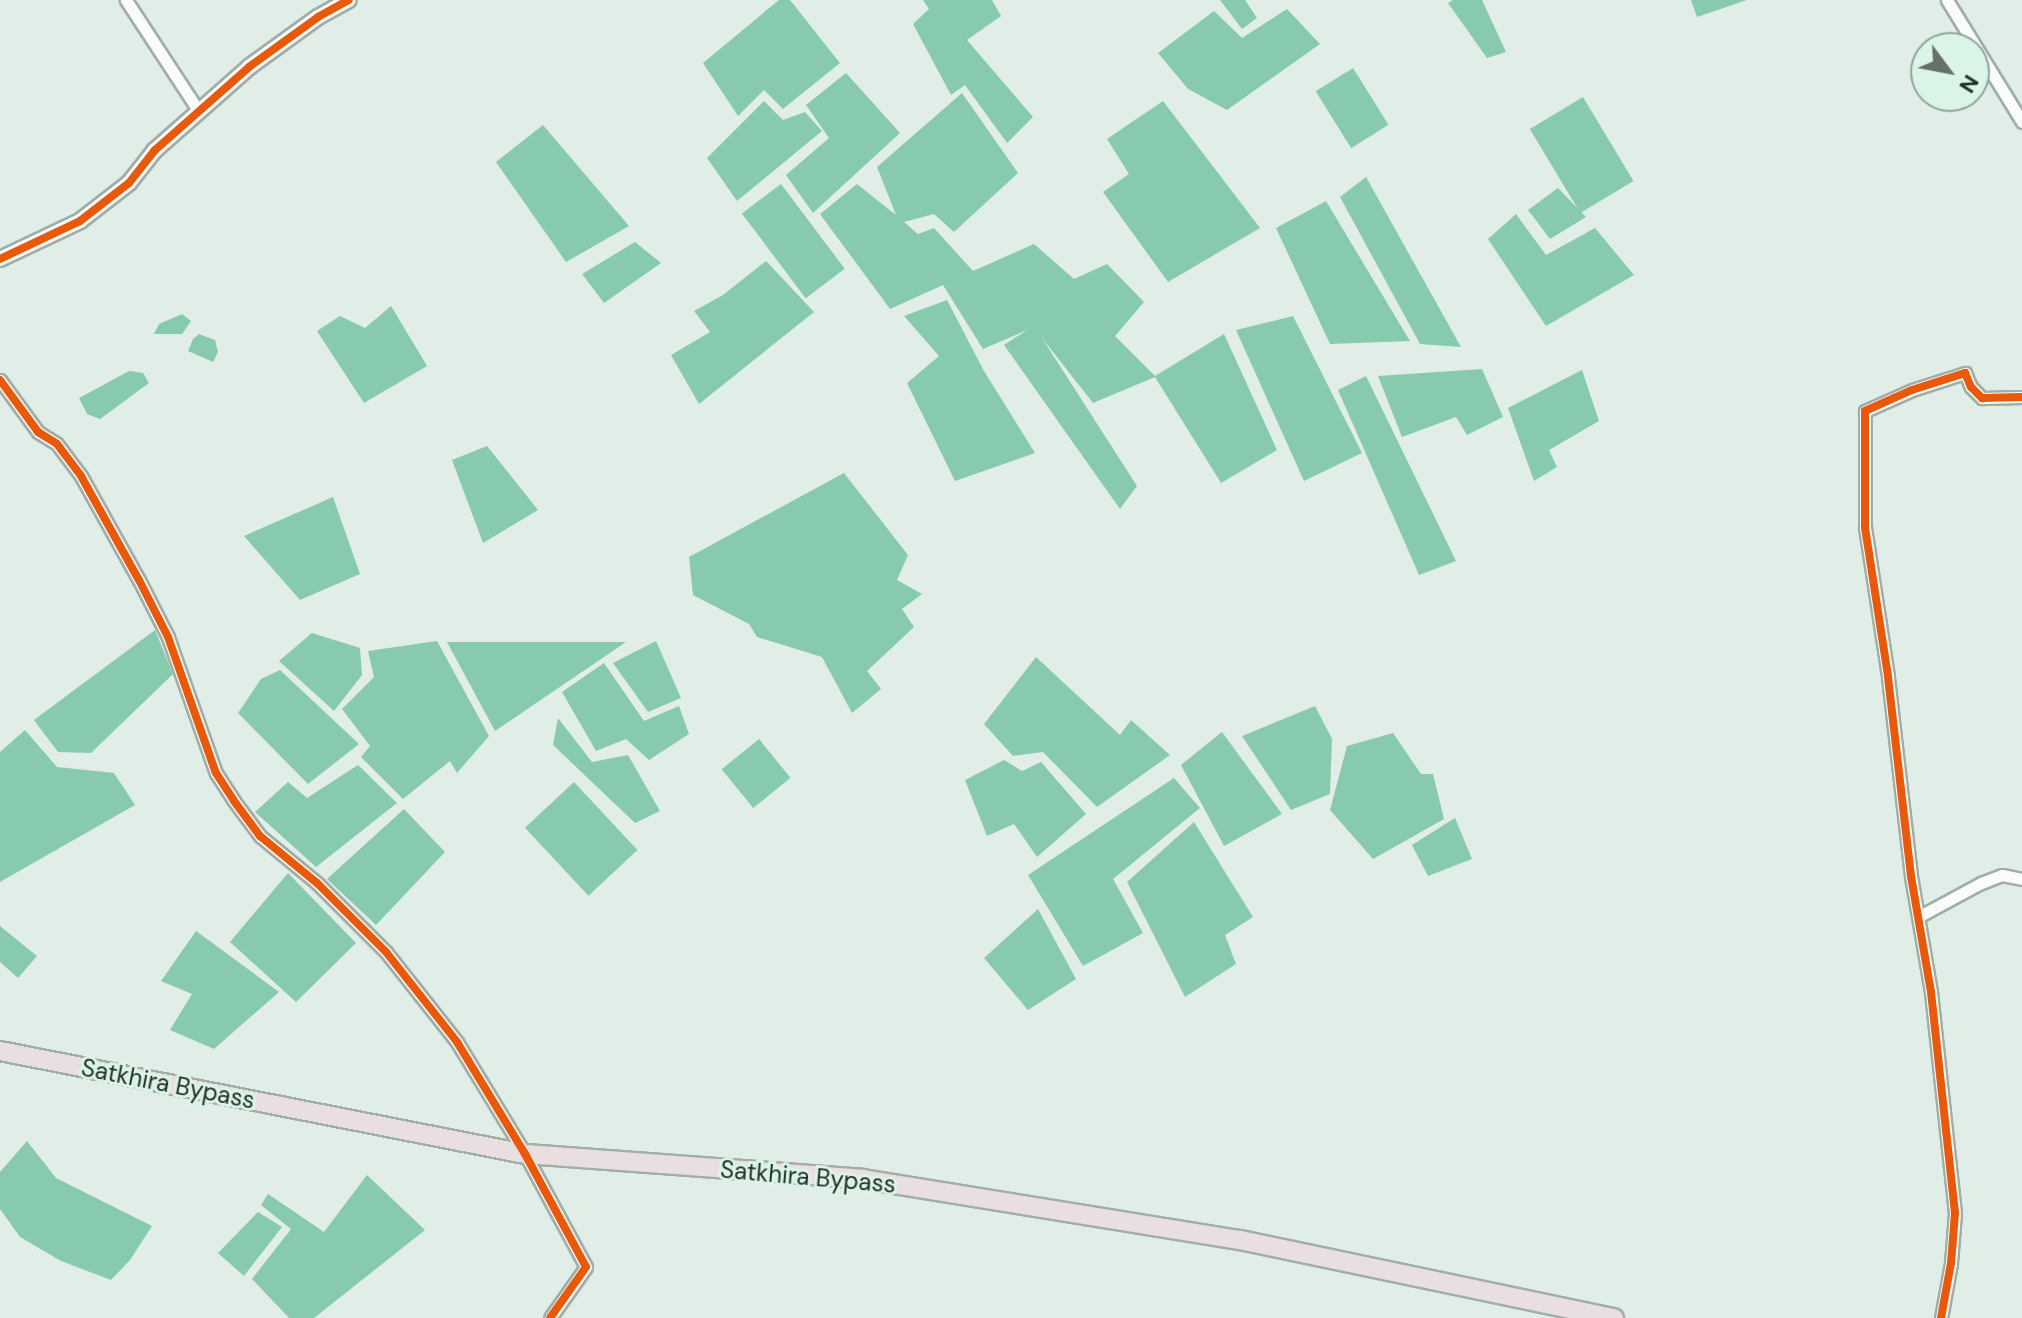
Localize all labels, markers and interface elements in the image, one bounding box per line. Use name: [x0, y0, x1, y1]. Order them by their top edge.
north arrow: [1910, 32, 1990, 112]
text: N: [1953, 69, 1986, 98]
street label: Satkhira Bypass: [79, 1053, 257, 1115]
street label: Satkhira Bypass: [719, 1155, 897, 1199]

